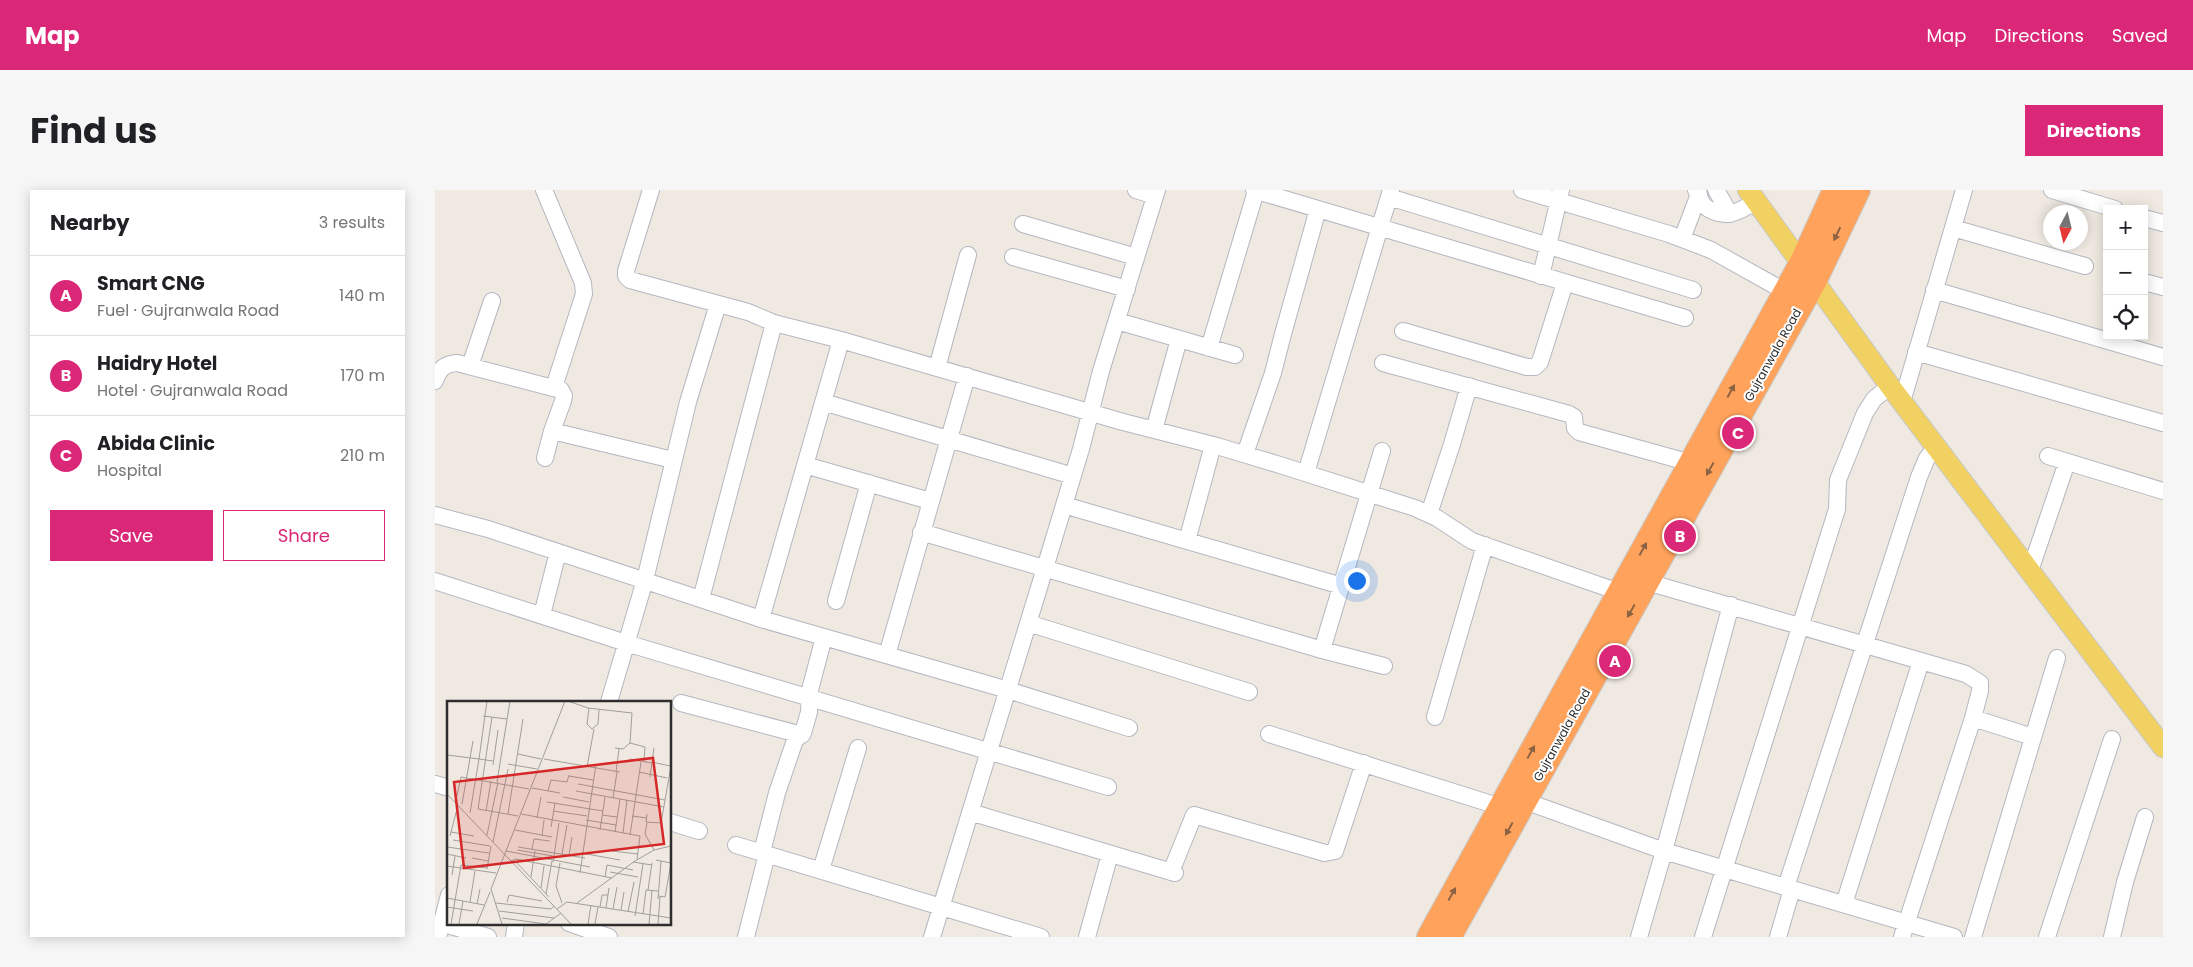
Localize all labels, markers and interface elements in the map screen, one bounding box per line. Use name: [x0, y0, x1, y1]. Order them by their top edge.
text: Map: [25, 19, 80, 52]
text: Map: [1927, 23, 1966, 48]
text: Directions: [1994, 23, 2084, 48]
text: Saved: [2112, 23, 2168, 48]
button: Directions: [2025, 105, 2163, 156]
text: Find us: [30, 106, 157, 155]
north arrow: [2043, 205, 2088, 250]
map controls: [2103, 205, 2148, 340]
button: +: [2103, 205, 2148, 250]
text: Nearby: [50, 208, 130, 237]
text: 3 results: [319, 211, 385, 234]
one-way arrow: [1833, 227, 1841, 241]
button: −: [2103, 250, 2148, 295]
text: Smart CNG: [97, 270, 205, 297]
text: A: [60, 284, 72, 307]
text: 140 m: [339, 284, 385, 307]
button: locate: [2103, 295, 2148, 340]
text: Fuel · Gujranwala Road: [97, 299, 279, 322]
street label: Gujranwala Road: [1740, 305, 1805, 404]
text: Haidry Hotel: [97, 350, 217, 377]
text: B: [61, 364, 71, 387]
text: 170 m: [340, 364, 385, 387]
text: Hotel · Gujranwala Road: [97, 379, 288, 402]
one-way arrow: [1726, 385, 1735, 398]
pin: C: [1722, 414, 1754, 452]
text: Abida Clinic: [97, 430, 215, 457]
text: C: [60, 444, 72, 467]
text: 210 m: [340, 444, 385, 467]
text: Hospital: [97, 459, 162, 482]
one-way arrow: [1706, 462, 1714, 476]
button: Save: [50, 510, 213, 561]
button: Share: [223, 510, 385, 561]
pin: B: [1664, 517, 1696, 555]
one-way arrow: [1639, 542, 1648, 555]
your location: [1344, 568, 1370, 594]
one-way arrow: [1627, 604, 1635, 618]
pin: A: [1599, 642, 1631, 680]
street label: Gujranwala Road: [1529, 685, 1594, 784]
inset map: [447, 701, 671, 924]
one-way arrow: [1527, 745, 1535, 759]
one-way arrow: [1505, 822, 1513, 837]
one-way arrow: [1448, 887, 1456, 902]

